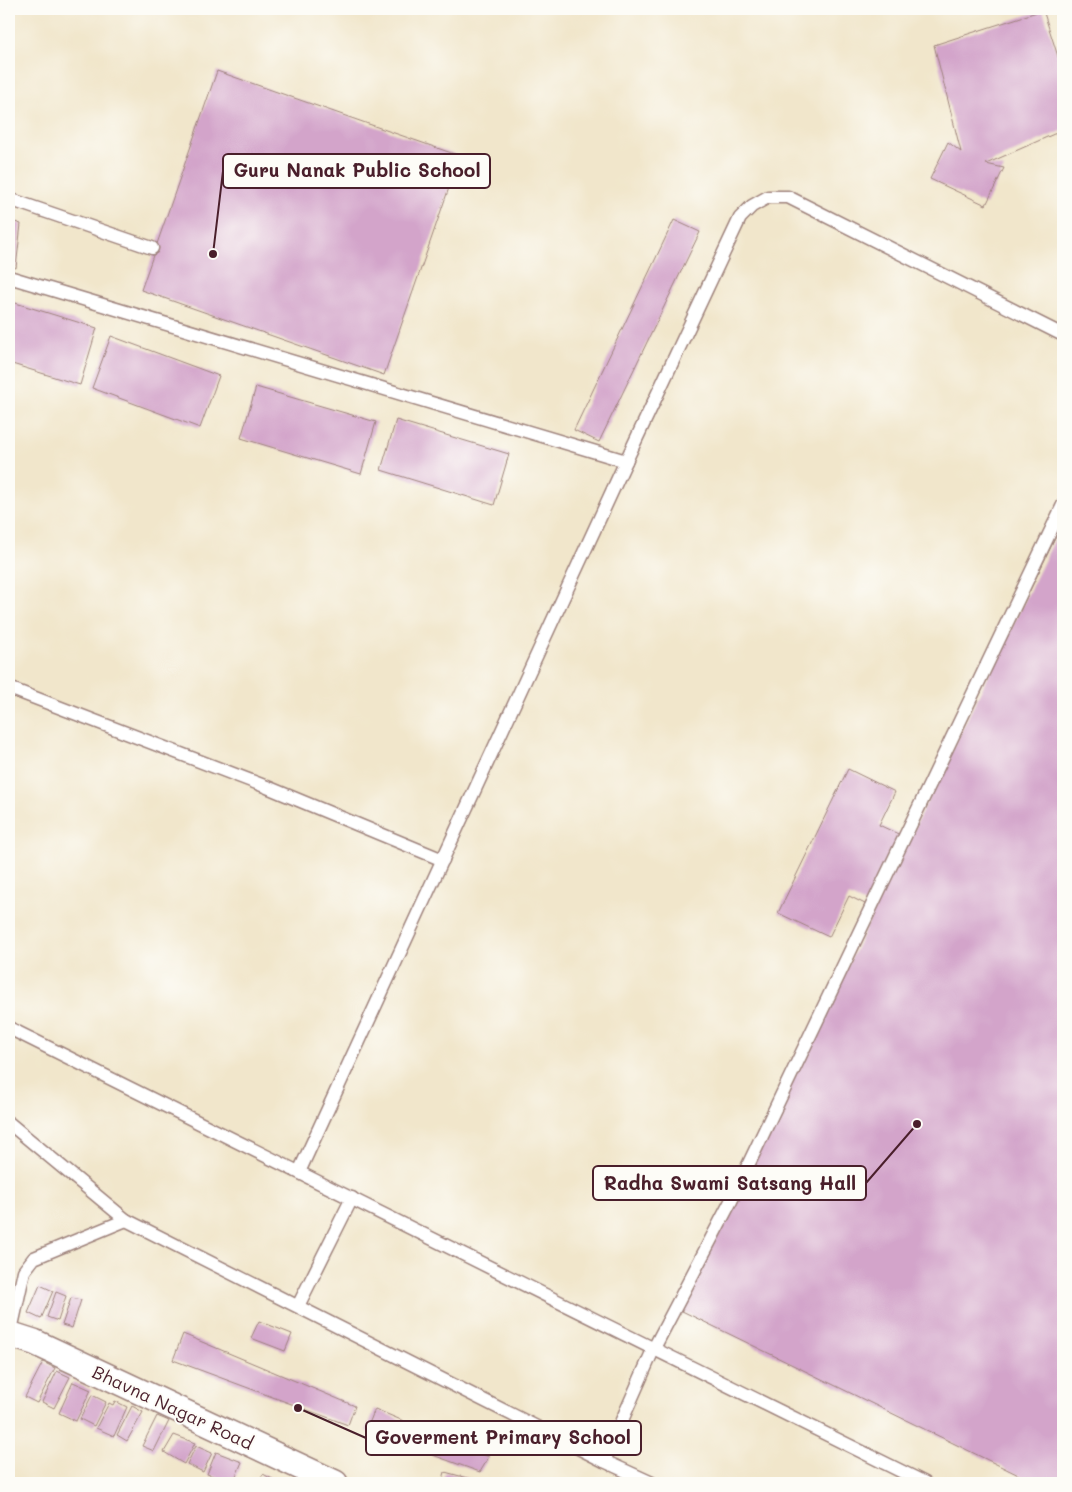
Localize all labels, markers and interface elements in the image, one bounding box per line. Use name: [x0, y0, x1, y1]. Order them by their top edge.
callout: Guru Nanak Public School: [223, 154, 490, 188]
text: Guru Nanak Public School: [233, 157, 481, 182]
callout: Radha Swami Satsang Hall: [593, 1166, 866, 1200]
text: Radha Swami Satsang Hall: [604, 1170, 856, 1195]
street label: Bhavna Nagar Road: [89, 1359, 257, 1455]
callout: Goverment Primary School: [366, 1421, 641, 1455]
text: Goverment Primary School: [375, 1424, 631, 1449]

